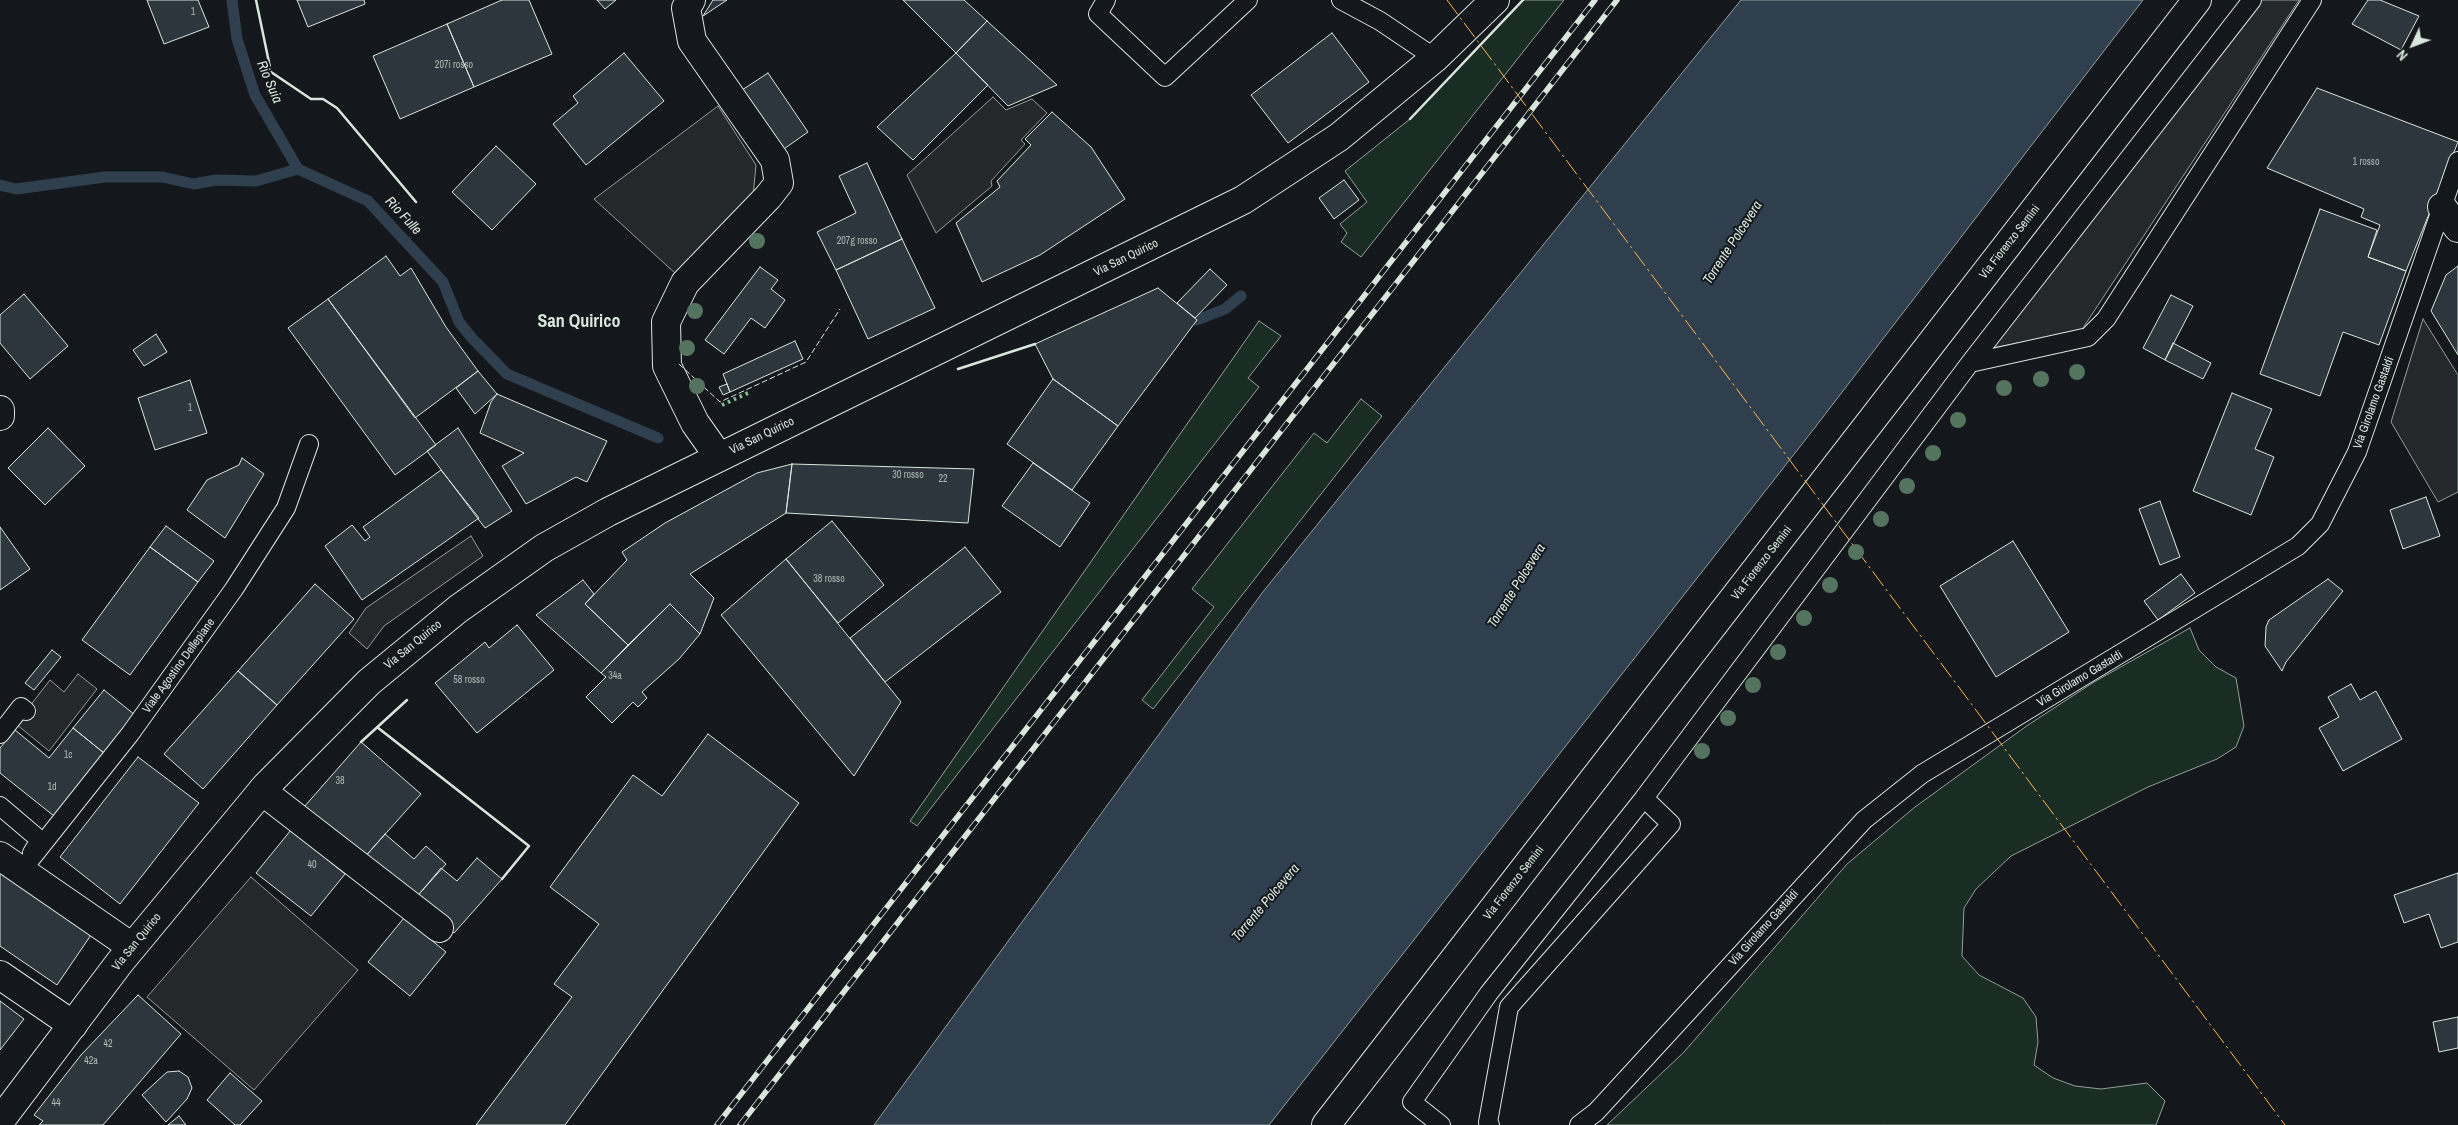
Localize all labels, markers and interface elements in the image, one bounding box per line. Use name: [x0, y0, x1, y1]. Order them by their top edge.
house number: 1: [191, 6, 195, 18]
north arrow: [2388, 20, 2438, 70]
text: N: [2393, 46, 2411, 64]
water label: Rio Suia: [253, 58, 285, 106]
house number: 207i rosso: [435, 59, 473, 71]
house number: 1 rosso: [2353, 156, 2379, 168]
water label: Rio Fulle: [381, 193, 425, 239]
water label: Torrente Polcevera: [1700, 198, 1766, 288]
street label: Via Fiorenzo Semini: [1977, 202, 2043, 282]
house number: 207g rosso: [837, 235, 877, 247]
street label: Via San Quirico: [1091, 236, 1161, 280]
district label: San Quirico: [538, 311, 620, 333]
street label: Via Girolamo Gastaldi: [2351, 355, 2397, 451]
house number: 1: [188, 402, 192, 414]
street label: Via San Quirico: [727, 414, 797, 458]
house number: 30 rosso: [892, 469, 924, 481]
house number: 22: [938, 473, 948, 485]
street label: Via Fiorenzo Semini: [1729, 523, 1795, 603]
water label: Torrente Polcevera: [1484, 541, 1550, 631]
house number: 38 rosso: [813, 573, 845, 585]
street label: Viale Agostino Dellepiane: [140, 616, 218, 716]
street label: Via San Quirico: [381, 617, 445, 673]
street label: Via Girolamo Gastaldi: [2035, 648, 2125, 710]
house number: 34a: [608, 670, 622, 682]
house number: 58 rosso: [453, 674, 485, 686]
house number: 1c: [64, 749, 72, 761]
house number: 38: [335, 775, 345, 787]
house number: 1d: [47, 781, 57, 793]
street label: Via Fiorenzo Semini: [1481, 843, 1547, 923]
house number: 40: [307, 859, 317, 871]
water label: Torrente Polcevera: [1229, 861, 1303, 945]
street label: Via Girolamo Gastaldi: [1726, 887, 1802, 969]
street label: Via San Quirico: [109, 910, 165, 974]
house number: 42: [103, 1038, 113, 1050]
house number: 42a: [84, 1055, 98, 1067]
house number: 44: [51, 1097, 61, 1109]

